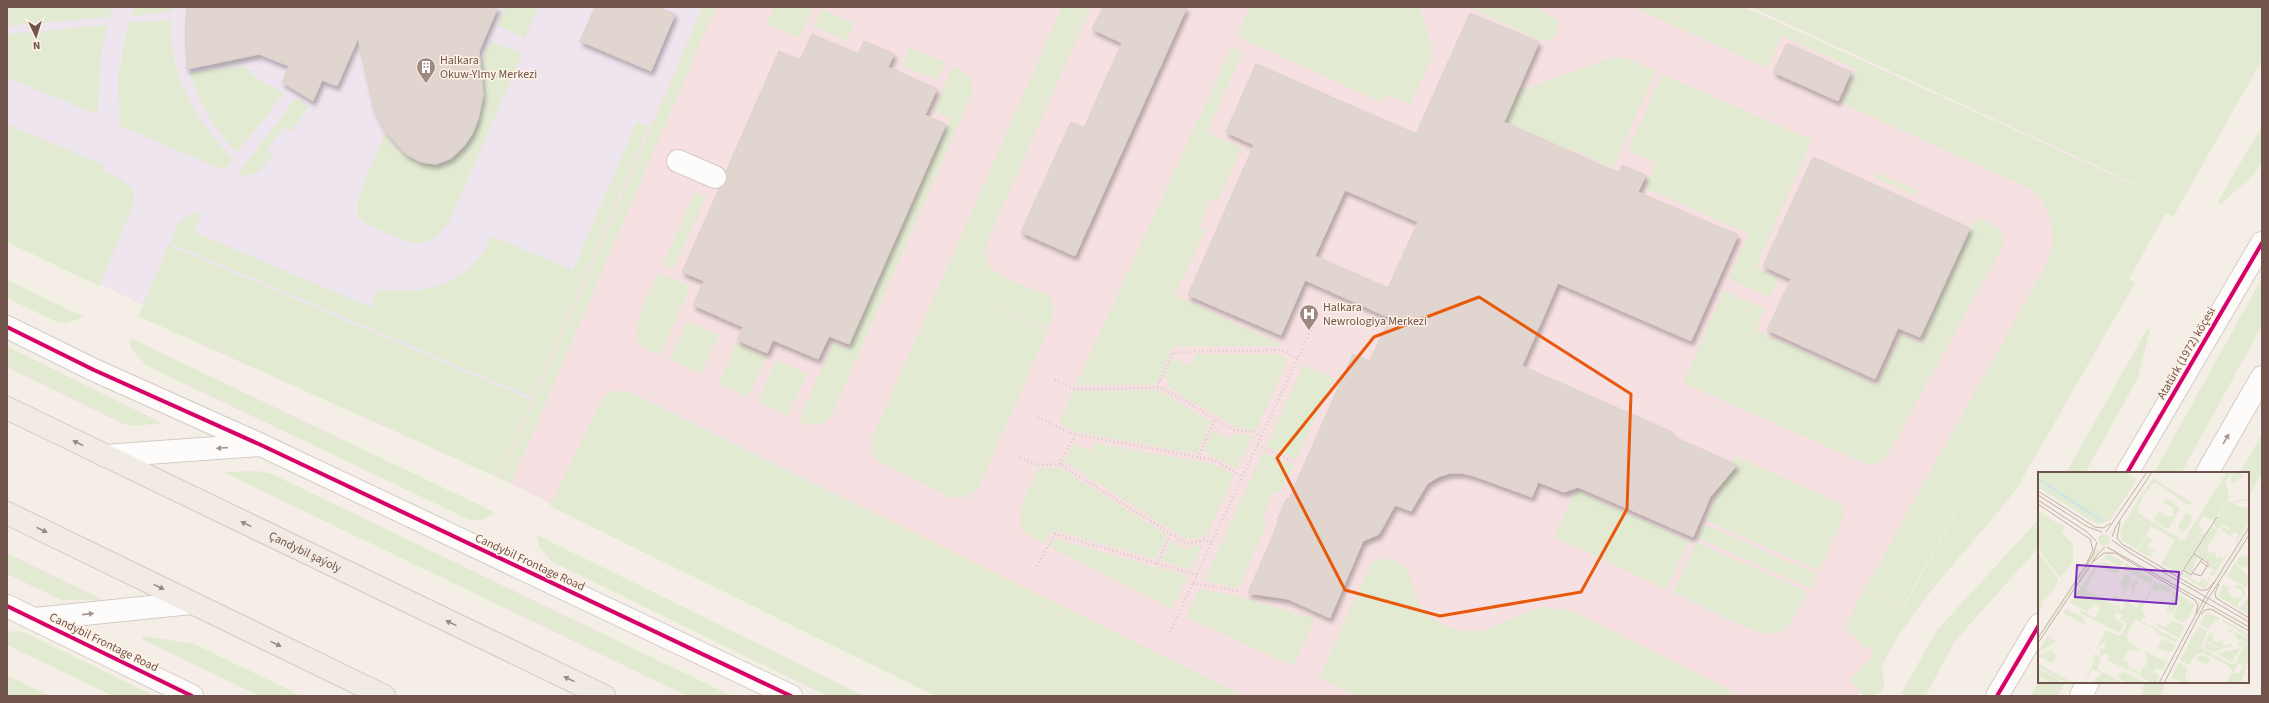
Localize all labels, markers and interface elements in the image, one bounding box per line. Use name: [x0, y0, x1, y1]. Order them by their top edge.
north arrow: [16, 16, 56, 56]
text: N: [32, 38, 41, 53]
place label: Halkara Okuw-Ylmy Merkezi: [440, 52, 537, 83]
building icon: Halkara Okuw-Ylmy Merkezi: [415, 56, 437, 84]
place label: Halkara Newrologiya Merkezi: [1323, 299, 1427, 330]
hospital icon: Halkara Newrologiya Merkezi: [1298, 303, 1320, 331]
street label: Atatürk (1972) köçesi: [2153, 304, 2220, 403]
one-way arrow: [2223, 433, 2230, 445]
one-way arrow: [73, 440, 84, 446]
one-way arrow: [216, 444, 228, 451]
inset map: [2038, 472, 2249, 683]
one-way arrow: [240, 521, 252, 527]
one-way arrow: [36, 527, 48, 534]
street label: Çandybil şaýoly: [266, 528, 344, 577]
street label: Candybil Frontage Road: [472, 530, 587, 595]
one-way arrow: [153, 584, 165, 590]
street label: Candybil Frontage Road: [46, 609, 161, 676]
one-way arrow: [82, 610, 94, 617]
one-way arrow: [446, 620, 457, 626]
one-way arrow: [270, 641, 282, 647]
one-way arrow: [563, 676, 574, 682]

